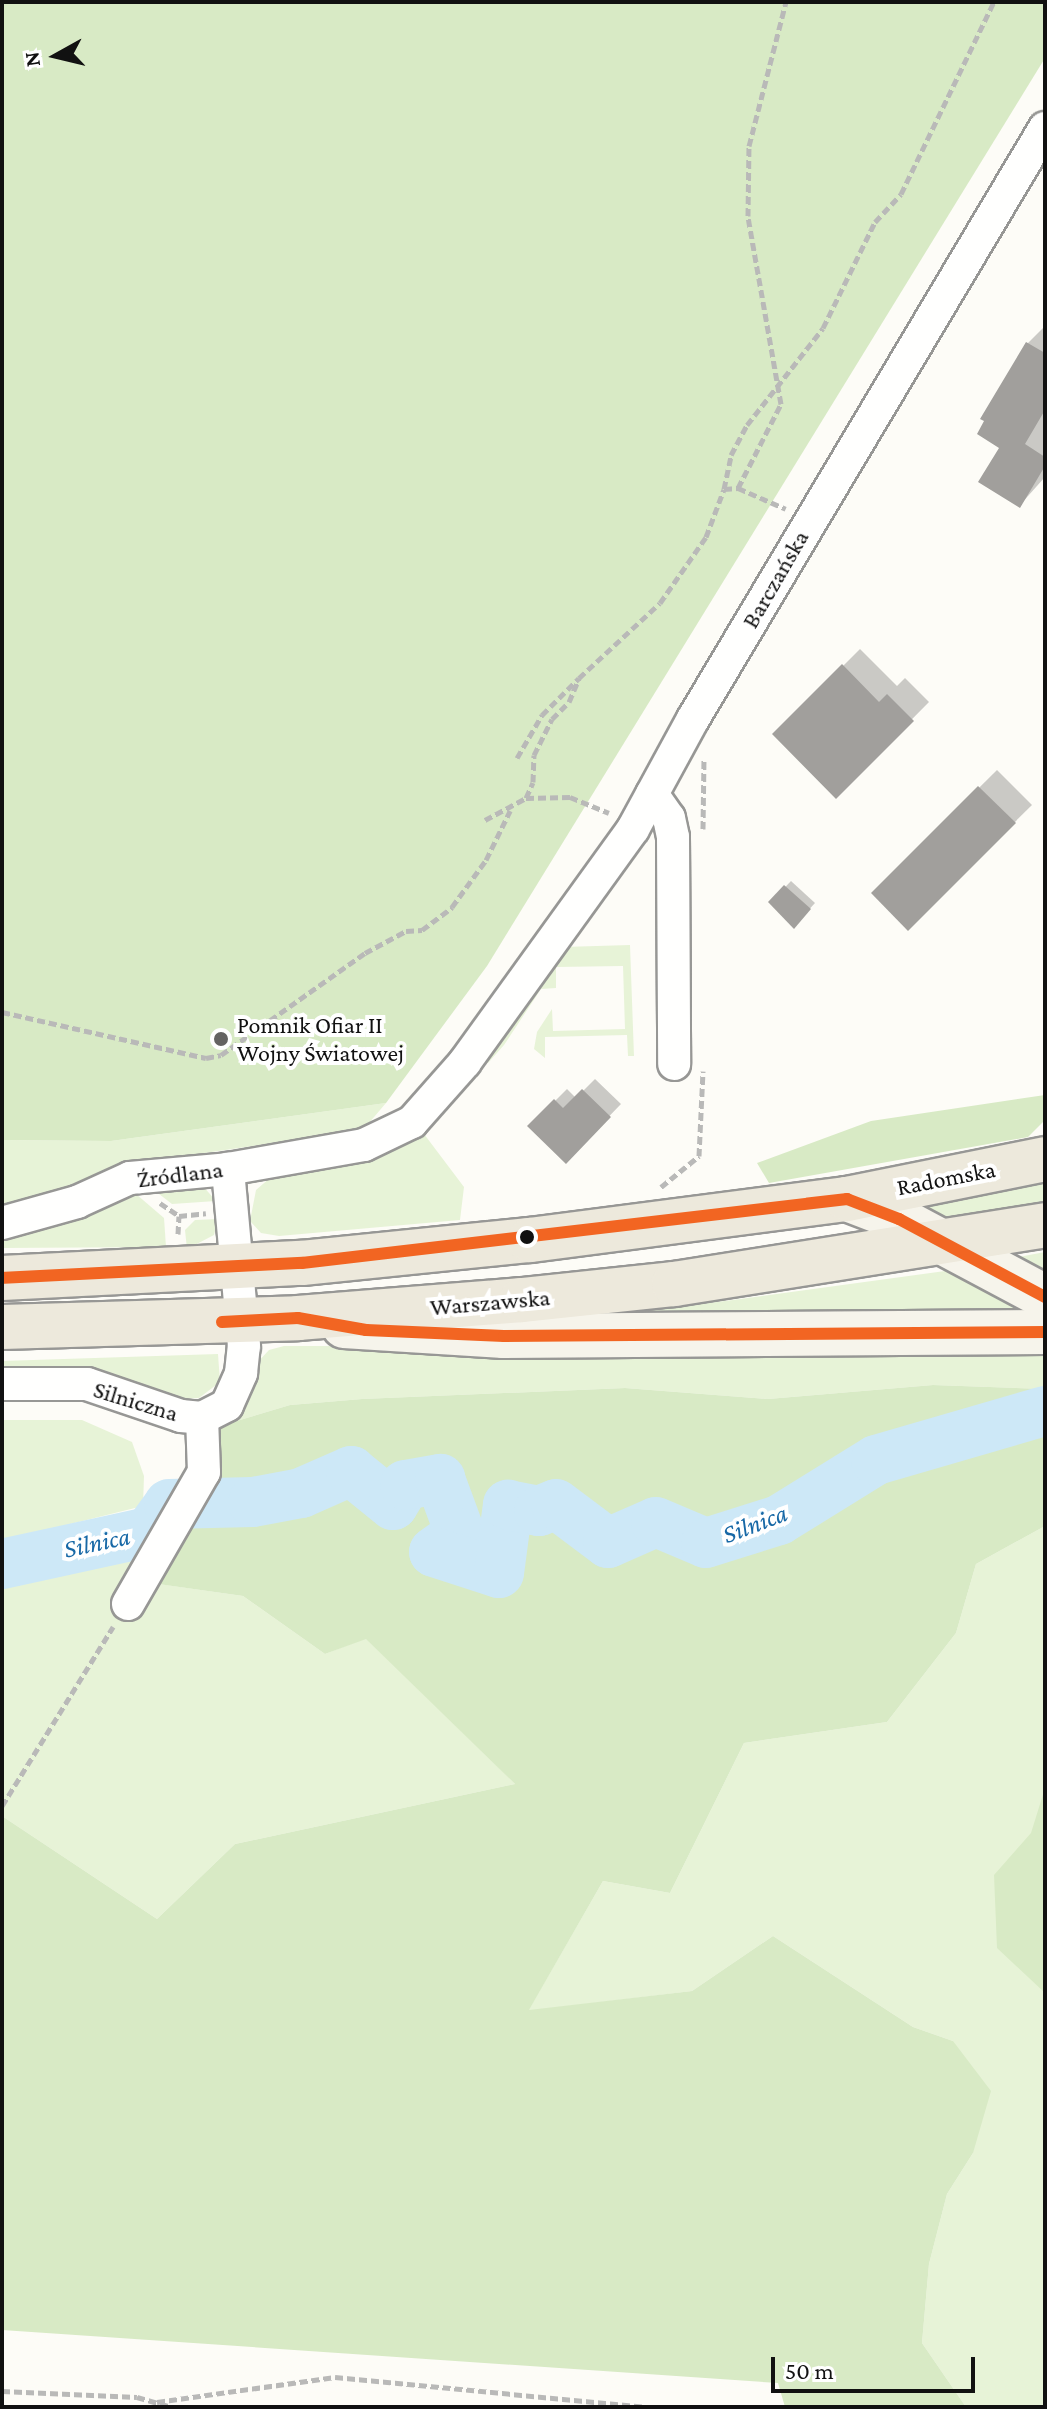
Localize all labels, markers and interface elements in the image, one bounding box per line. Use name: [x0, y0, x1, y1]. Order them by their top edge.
north arrow: [16, 16, 96, 96]
text: N: [18, 50, 45, 69]
street label: Barczańska: [735, 525, 815, 633]
place label: Pomnik Ofiar II Wojny Światowej: [237, 1011, 404, 1067]
marker: Pomnik Ofiar II Wojny Światowej: [212, 1030, 230, 1048]
street label: Źródlana: [135, 1154, 225, 1194]
street label: Radomska: [894, 1154, 998, 1202]
unlabelled marker: [519, 1229, 535, 1245]
street label: Warszawska: [429, 1282, 551, 1322]
street label: Silniczna: [90, 1374, 182, 1428]
water label: Silnica: [718, 1497, 792, 1551]
water label: Silnica: [61, 1521, 133, 1565]
scale bar: [775, 2341, 979, 2391]
text: 50 m: [785, 2357, 834, 2384]

